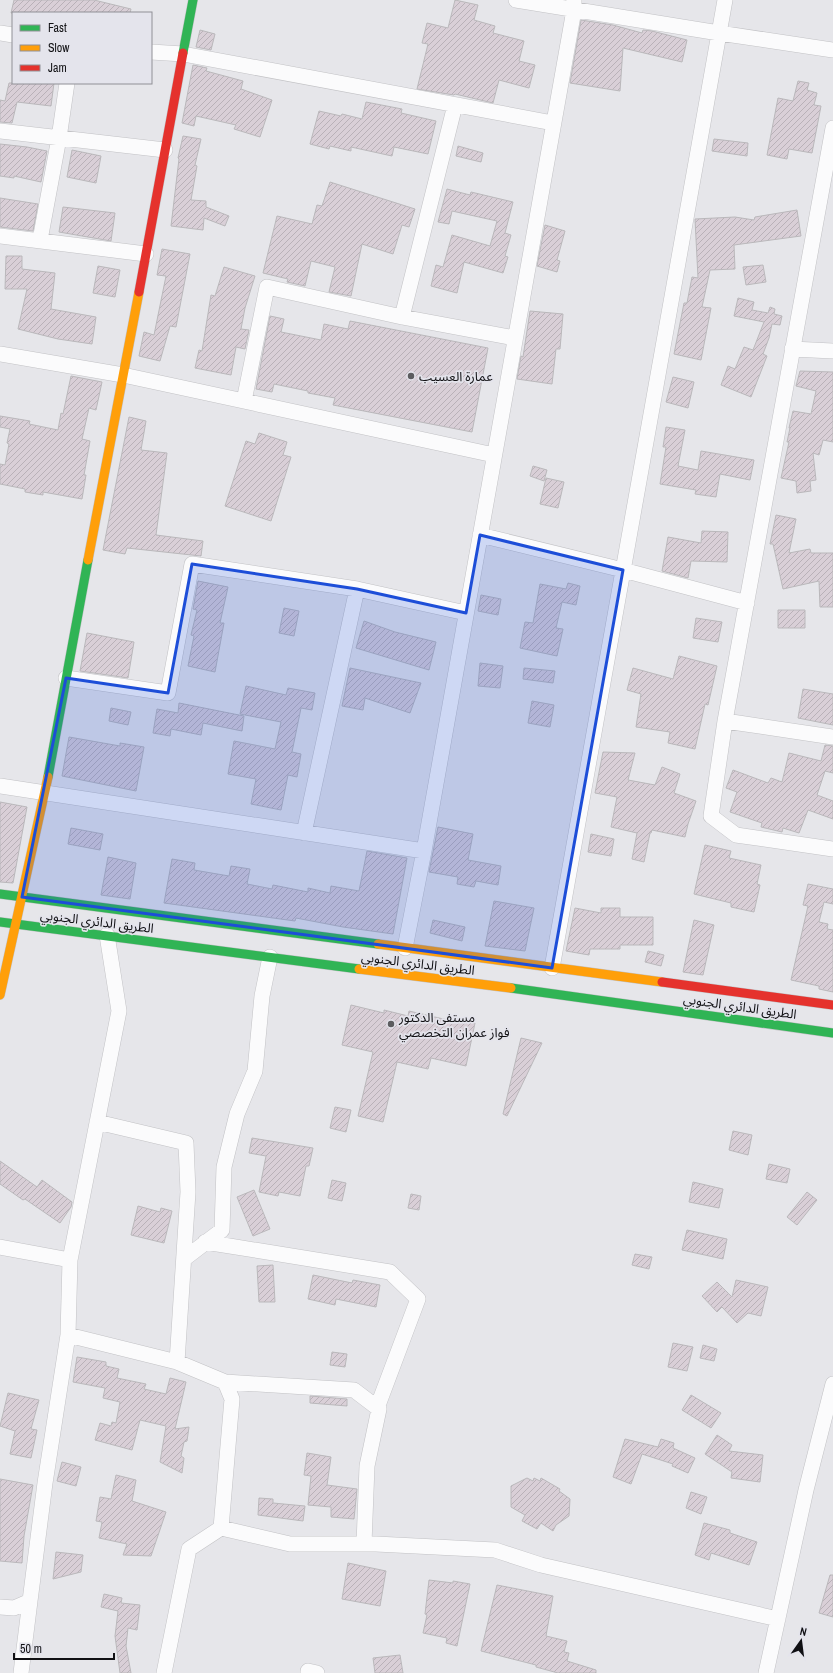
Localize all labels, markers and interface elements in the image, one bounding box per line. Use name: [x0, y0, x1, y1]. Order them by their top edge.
legend: [12, 12, 152, 84]
text: Fast: [48, 20, 67, 36]
text: Slow: [48, 40, 70, 56]
text: Jam: [48, 60, 67, 76]
place label: عمارة العسيب: [419, 368, 493, 385]
marker: عمارة العسيب: [406, 371, 416, 381]
street label: الطريق الدائري الجنوبي: [39, 906, 155, 939]
street label: الطريق الدائري الجنوبي: [360, 948, 476, 981]
street label: الطريق الدائري الجنوبي: [682, 990, 798, 1025]
place label: مستفى الدكتور فواز عمران التخصصي: [398, 1009, 510, 1043]
marker: مستفى الدكتور فواز عمران التخصصي: [386, 1019, 396, 1029]
north arrow: [781, 1621, 821, 1661]
text: N: [799, 1624, 808, 1639]
scale bar: [14, 1635, 114, 1661]
text: 50 m: [20, 1641, 42, 1657]

